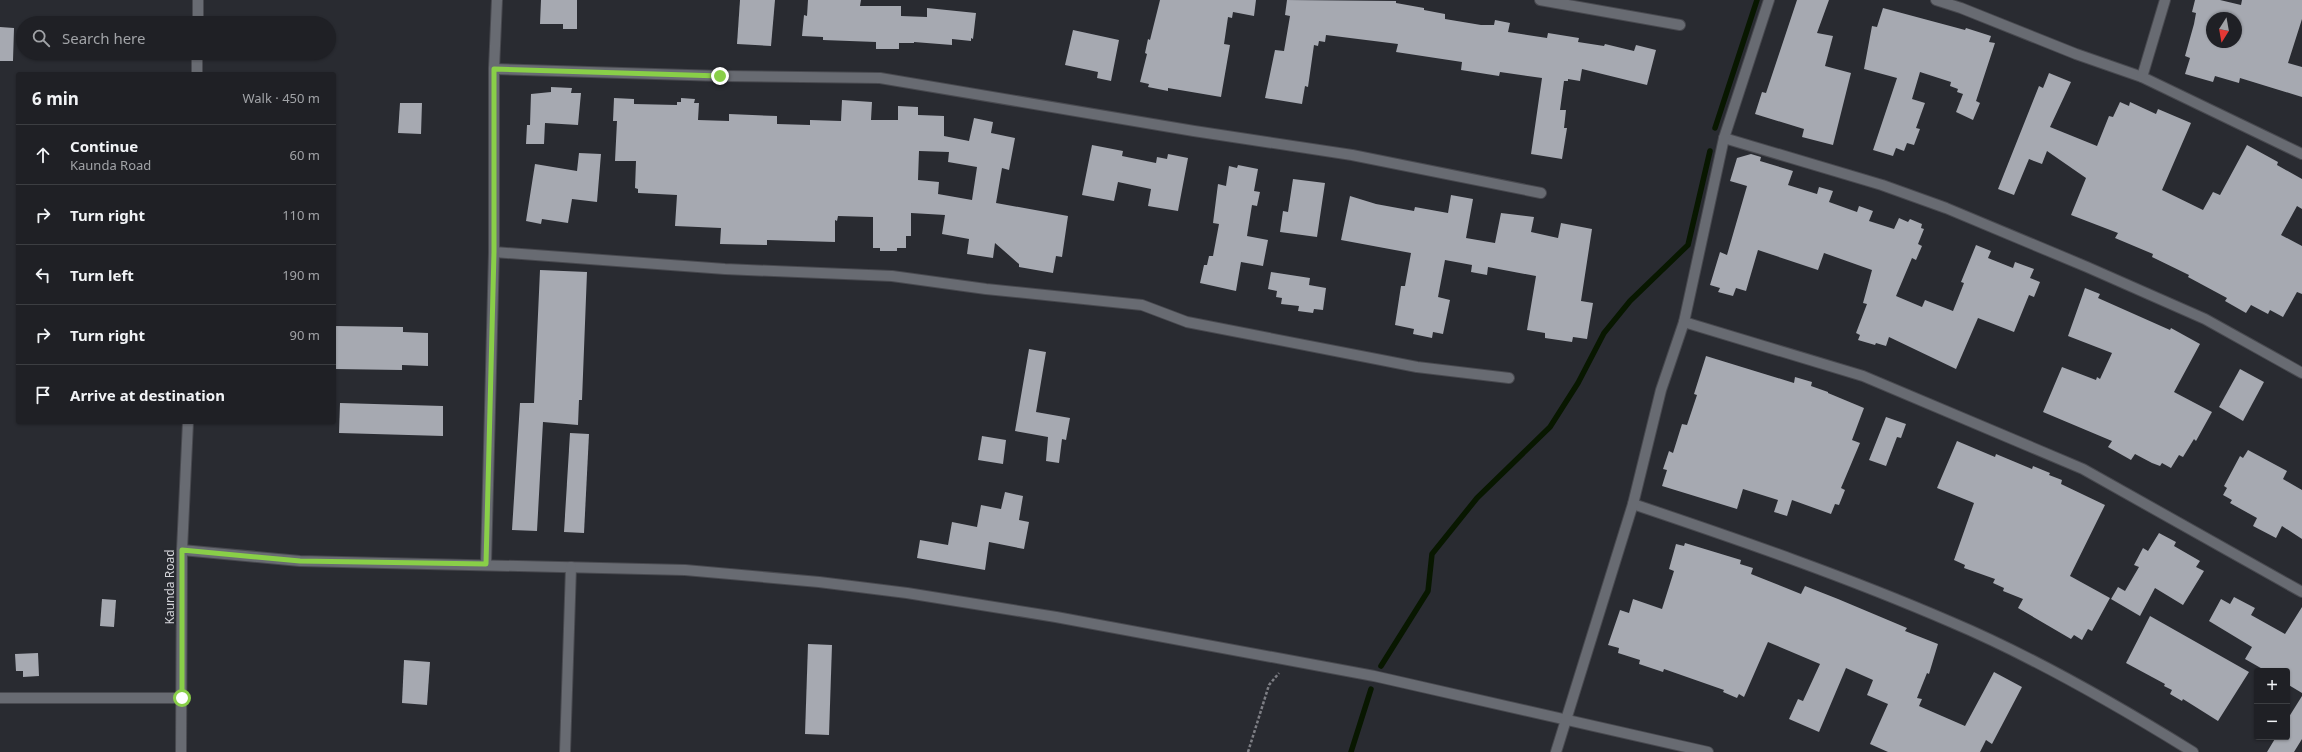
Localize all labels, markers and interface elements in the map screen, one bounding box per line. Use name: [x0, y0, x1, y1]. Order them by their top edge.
north arrow: [2206, 12, 2242, 48]
search box: [16, 16, 336, 60]
icon: search: [30, 27, 52, 49]
text: Search here: [62, 28, 145, 48]
route end: [711, 67, 729, 85]
text: 6 min: [32, 87, 79, 110]
text: Walk · 450 m: [242, 89, 320, 107]
text: Continue: [70, 136, 138, 156]
icon: ahead: [32, 144, 54, 166]
text: 60 m: [290, 146, 320, 164]
text: Kaunda Road: [70, 156, 151, 174]
icon: right: [32, 204, 54, 226]
text: Turn right: [70, 205, 145, 225]
text: 110 m: [282, 206, 320, 224]
icon: left: [32, 264, 54, 286]
text: Turn left: [70, 265, 134, 285]
text: 190 m: [282, 266, 320, 284]
icon: right: [32, 324, 54, 346]
text: Turn right: [70, 325, 145, 345]
text: 90 m: [290, 326, 320, 344]
icon: arrive: [32, 384, 54, 406]
text: Arrive at destination: [70, 385, 225, 405]
street label: Kaunda Road: [161, 549, 178, 625]
map controls: [2254, 668, 2290, 740]
button: +: [2254, 668, 2290, 704]
route start: [173, 689, 191, 707]
button: −: [2254, 704, 2290, 740]

